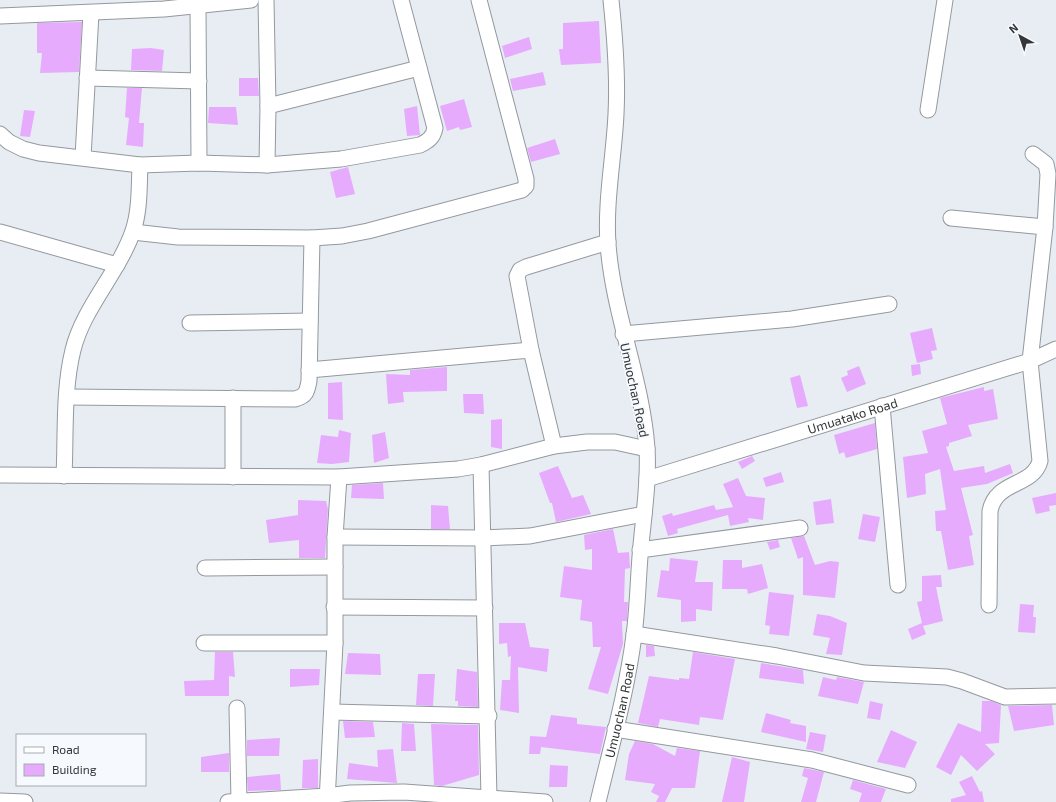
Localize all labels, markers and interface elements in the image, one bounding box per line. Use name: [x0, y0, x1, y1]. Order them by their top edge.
north arrow: [1000, 16, 1040, 56]
text: N: [1006, 20, 1021, 35]
street label: Umuochan Road: [617, 341, 653, 439]
street label: Umuatako Road: [805, 394, 899, 437]
street label: Umuochan Road: [601, 662, 638, 760]
legend: [16, 734, 146, 786]
text: Road: [52, 742, 80, 756]
text: Building: [52, 762, 97, 776]

